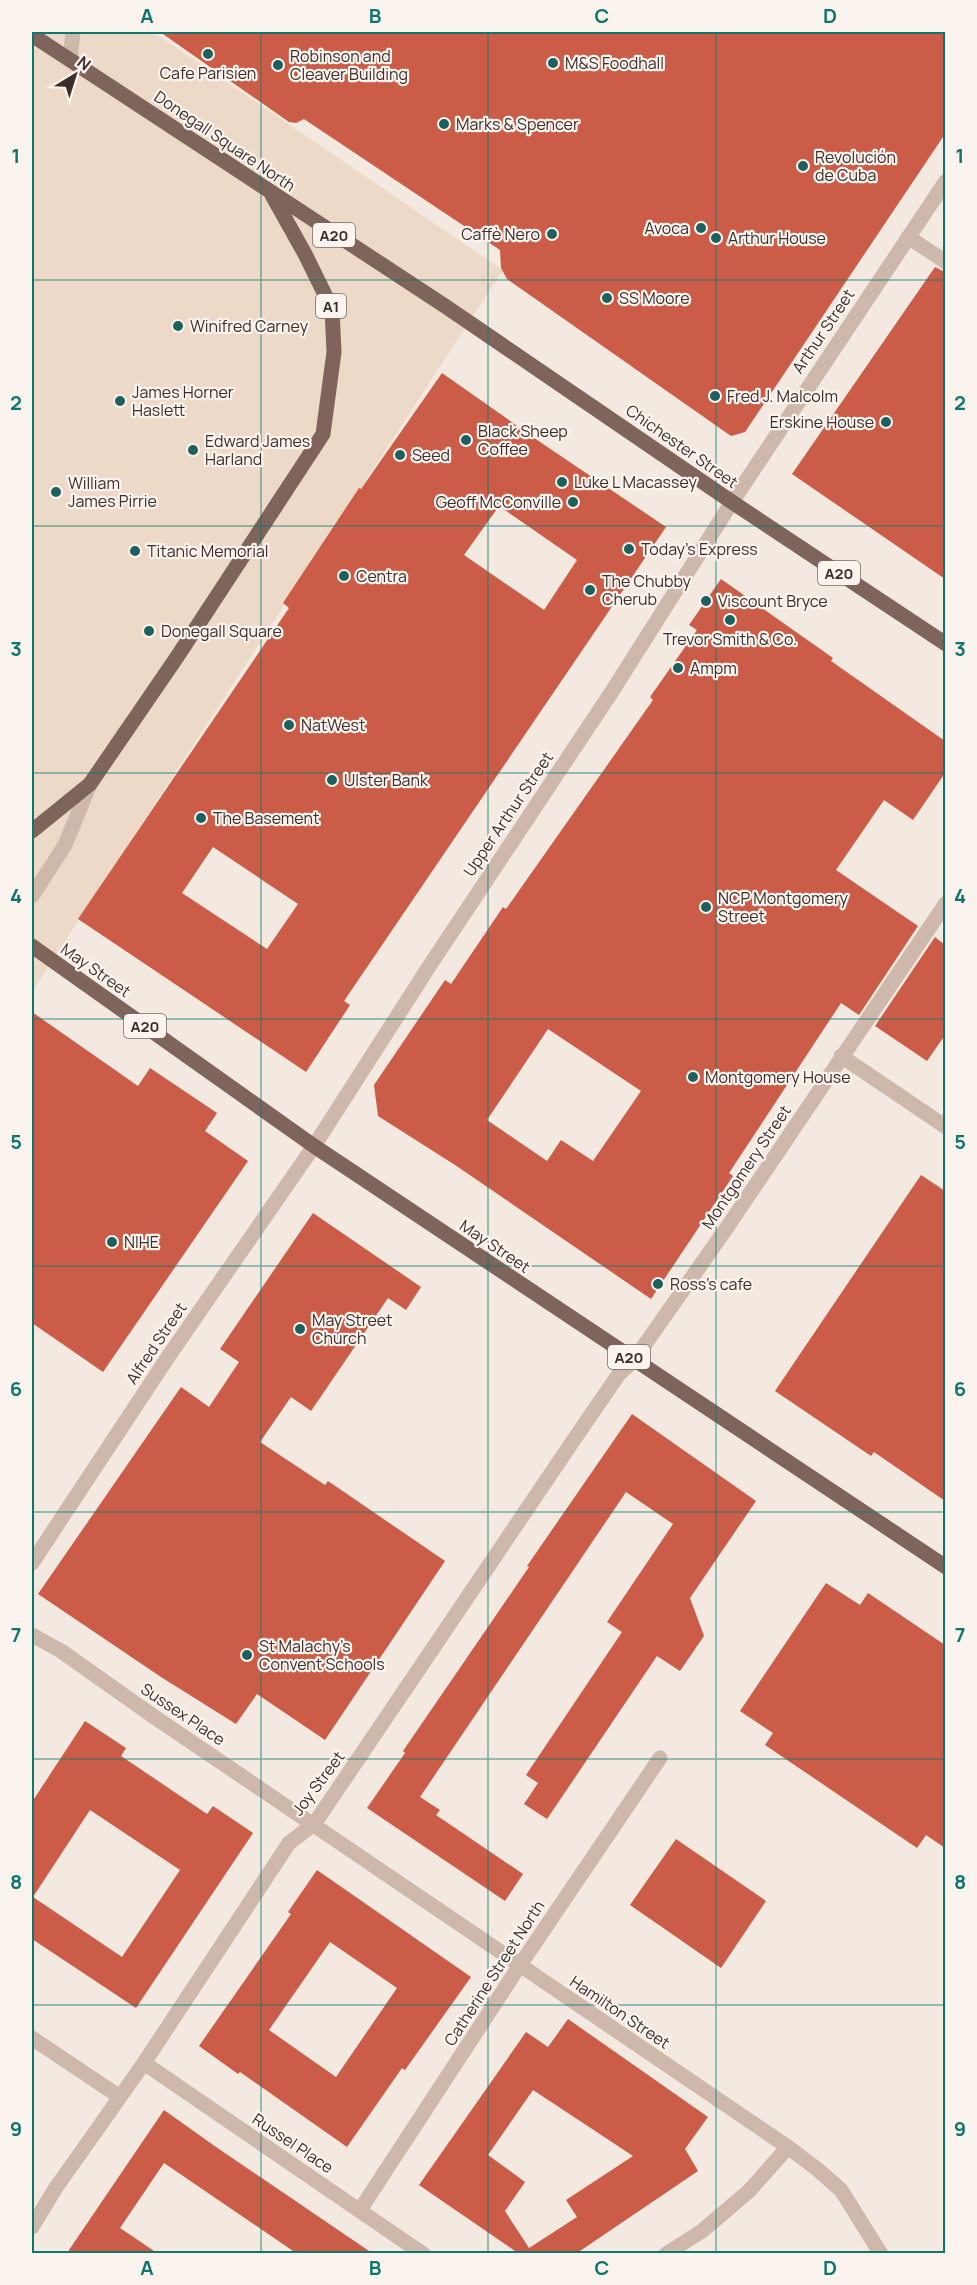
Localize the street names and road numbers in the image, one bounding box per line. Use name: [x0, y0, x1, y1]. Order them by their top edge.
street label: Donegall Square North: [150, 85, 300, 197]
road number: A20: [313, 223, 355, 247]
street label: Arthur Street: [787, 285, 859, 377]
road number: A1: [316, 294, 346, 318]
street label: Chichester Street: [622, 399, 742, 493]
road number: A20: [818, 561, 860, 585]
street label: Upper Arthur Street: [458, 747, 558, 881]
street label: May Street: [57, 938, 135, 1002]
road number: A20: [124, 1014, 166, 1038]
street label: Montgomery Street: [696, 1101, 796, 1233]
street label: May Street: [455, 1214, 535, 1278]
street label: Alfred Street: [121, 1298, 191, 1388]
road number: A20: [608, 1345, 650, 1369]
street label: Sussex Place: [137, 1678, 229, 1750]
street label: Joy Street: [287, 1746, 349, 1820]
street label: Catherine Street North: [439, 1896, 549, 2050]
street label: Hamilton Street: [566, 1970, 674, 2054]
street label: Russel Place: [248, 2108, 338, 2178]

